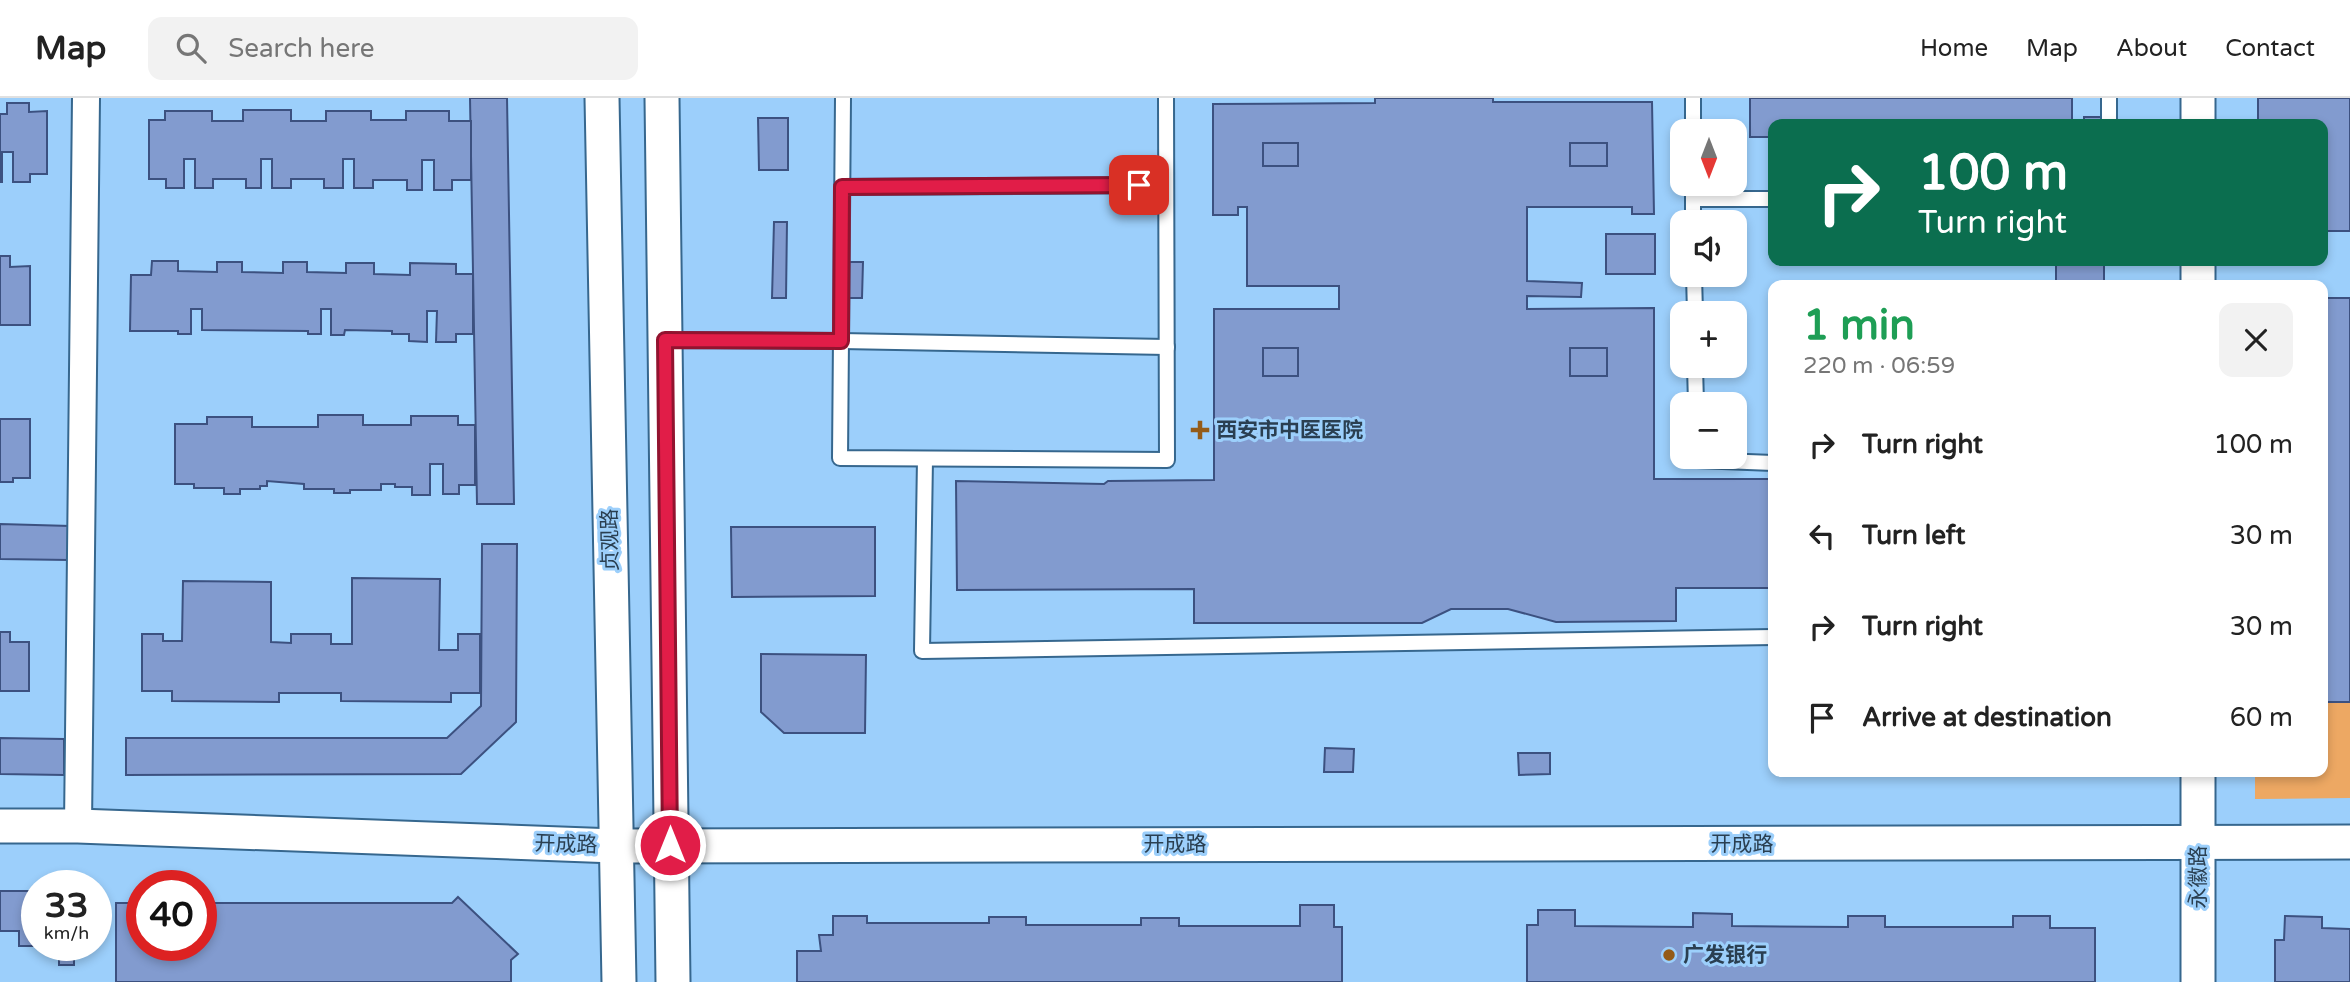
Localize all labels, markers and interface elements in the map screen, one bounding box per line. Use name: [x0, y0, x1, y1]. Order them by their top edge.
search box: [148, 17, 638, 80]
text: Map: [35, 29, 106, 68]
icon: search: [172, 29, 210, 67]
text: Search here: [228, 33, 374, 64]
text: Home: [1920, 34, 1988, 63]
text: Map: [2026, 34, 2078, 63]
text: About: [2116, 34, 2187, 63]
text: Contact: [2225, 34, 2315, 63]
north arrow: [1670, 119, 1746, 196]
map controls: [1670, 119, 1747, 469]
text: 100 m: [1918, 144, 2068, 203]
icon: right: [1803, 147, 1894, 238]
pin: [1109, 155, 1169, 215]
icon: arrive: [1120, 166, 1158, 204]
text: Turn right: [1918, 204, 2067, 242]
button: sound: [1670, 210, 1747, 287]
text: 1 min: [1803, 300, 1915, 351]
button: +: [1670, 301, 1747, 378]
button: close: [2219, 303, 2293, 377]
text: 220 m · 06:59: [1803, 352, 1955, 380]
button: −: [1670, 392, 1747, 469]
place label: 西安市中医医院: [1216, 418, 1363, 443]
marker: 西安市中医医院: [1190, 420, 1210, 440]
icon: right: [1803, 426, 1841, 464]
text: Turn right: [1862, 429, 1983, 460]
text: 100 m: [2213, 429, 2293, 460]
street label: 贞观路: [597, 508, 624, 572]
icon: left: [1803, 517, 1841, 555]
text: Turn left: [1862, 520, 1965, 551]
text: 30 m: [2230, 520, 2293, 551]
icon: right: [1803, 608, 1841, 646]
text: Turn right: [1862, 611, 1983, 642]
text: 30 m: [2230, 611, 2293, 642]
icon: arrive: [1803, 699, 1841, 737]
text: Arrive at destination: [1862, 702, 2112, 733]
text: 60 m: [2230, 702, 2293, 733]
position arrow: [633, 808, 707, 882]
street label: 开成路: [534, 831, 598, 858]
street label: 开成路: [1144, 832, 1207, 857]
street label: 开成路: [1711, 832, 1774, 857]
street label: 永徽路: [2186, 846, 2211, 909]
speed limit sign: 40: [126, 870, 217, 961]
text: 33: [45, 885, 88, 927]
text: km/h: [44, 922, 89, 944]
place label: 广发银行: [1683, 943, 1767, 968]
marker: 广发银行: [1661, 947, 1677, 963]

